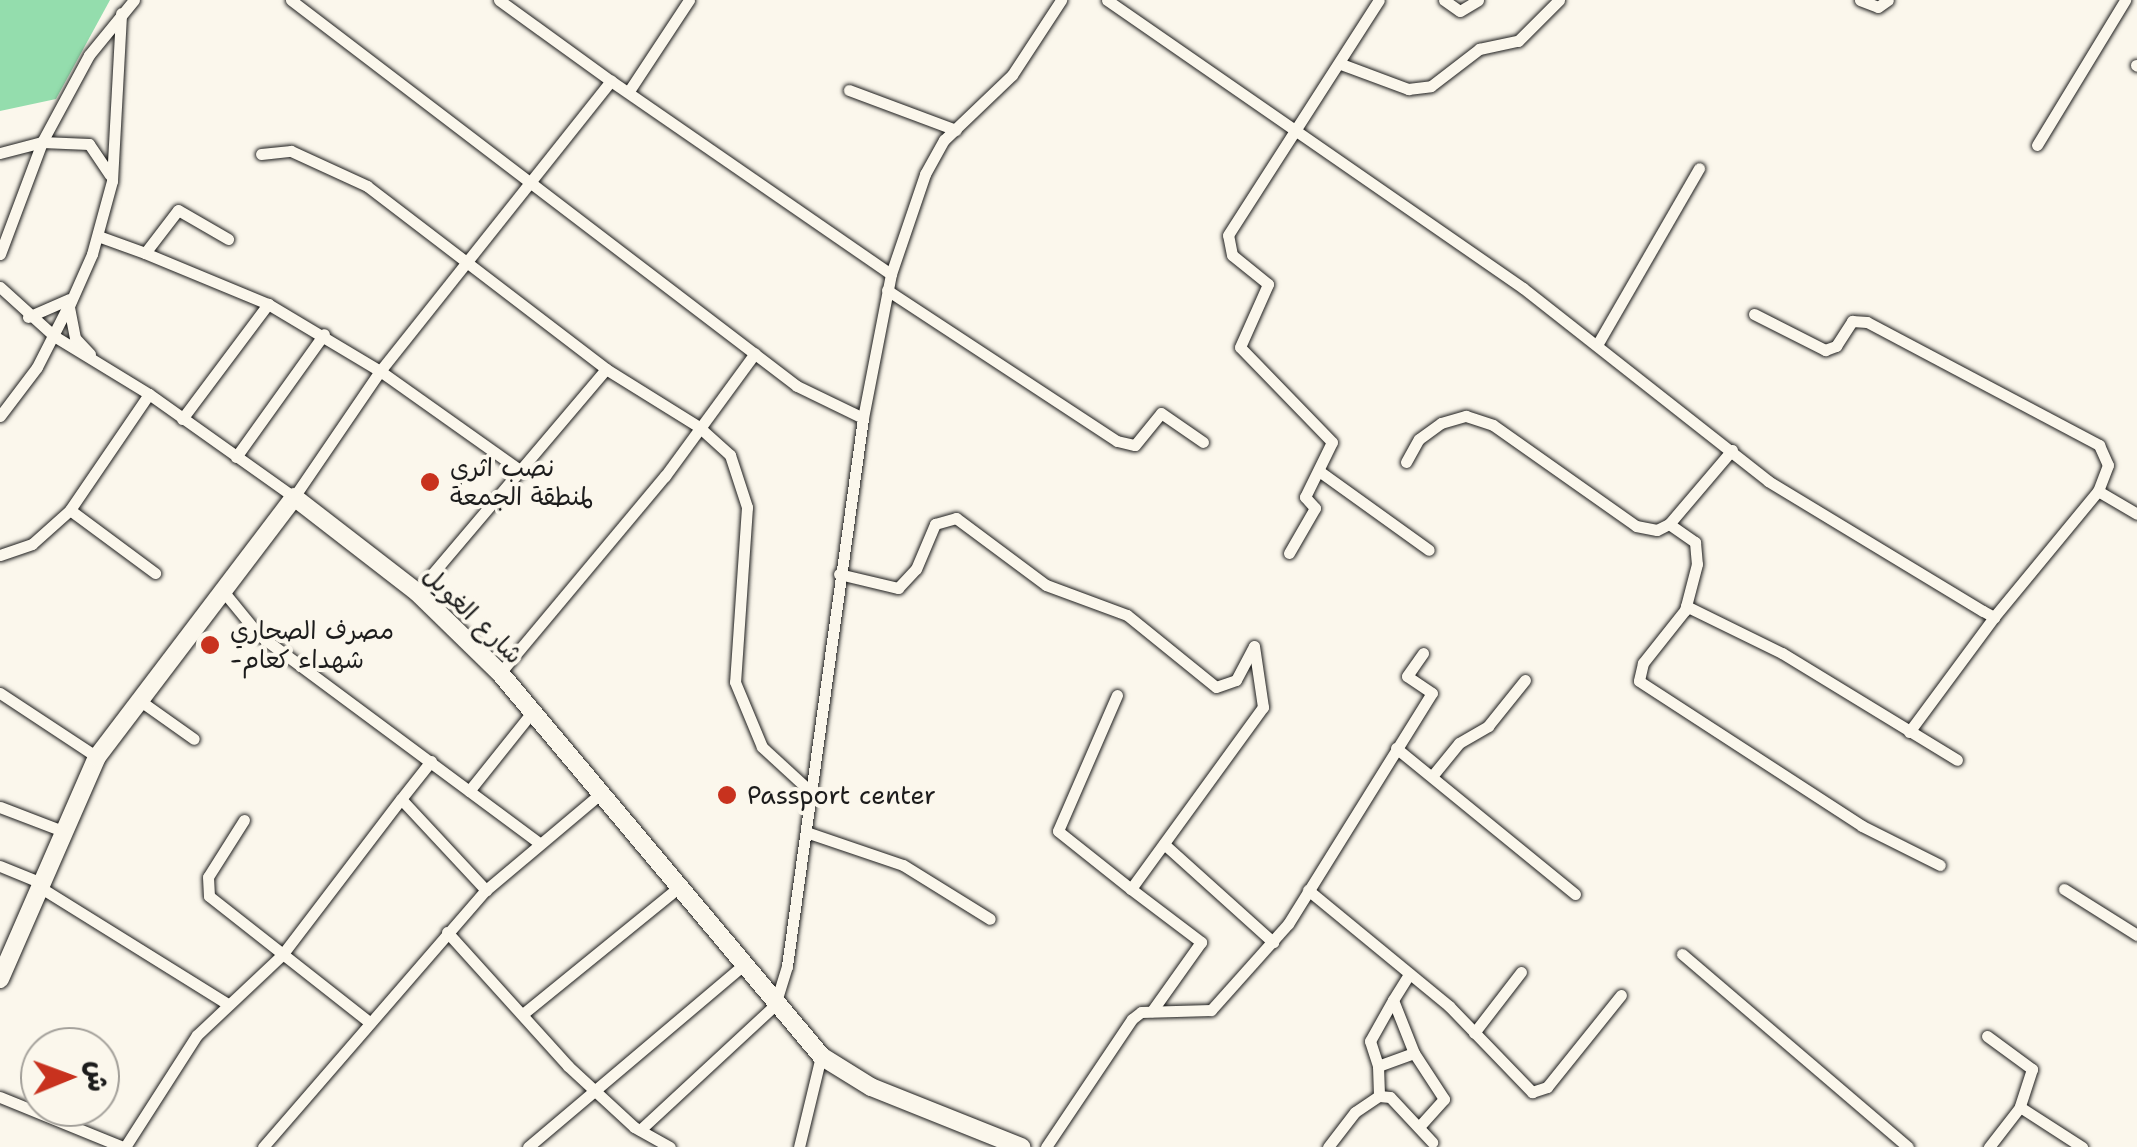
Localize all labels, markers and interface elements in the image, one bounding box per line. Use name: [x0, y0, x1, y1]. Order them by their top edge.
place label: نصب اثري لمنطقة الجمعة: [450, 453, 593, 512]
marker: نصب اثري لمنطقة الجمعة: [419, 471, 441, 493]
street label: شارع الغويل: [417, 560, 529, 670]
place label: مصرف الصحاري -شهداء كعام: [230, 616, 394, 675]
marker: مصرف الصحاري -شهداء كعام: [199, 634, 221, 656]
place label: Passport center: [747, 780, 936, 810]
marker: Passport center: [716, 784, 738, 806]
north arrow: [20, 1027, 120, 1127]
text: ش: [79, 1061, 117, 1092]

